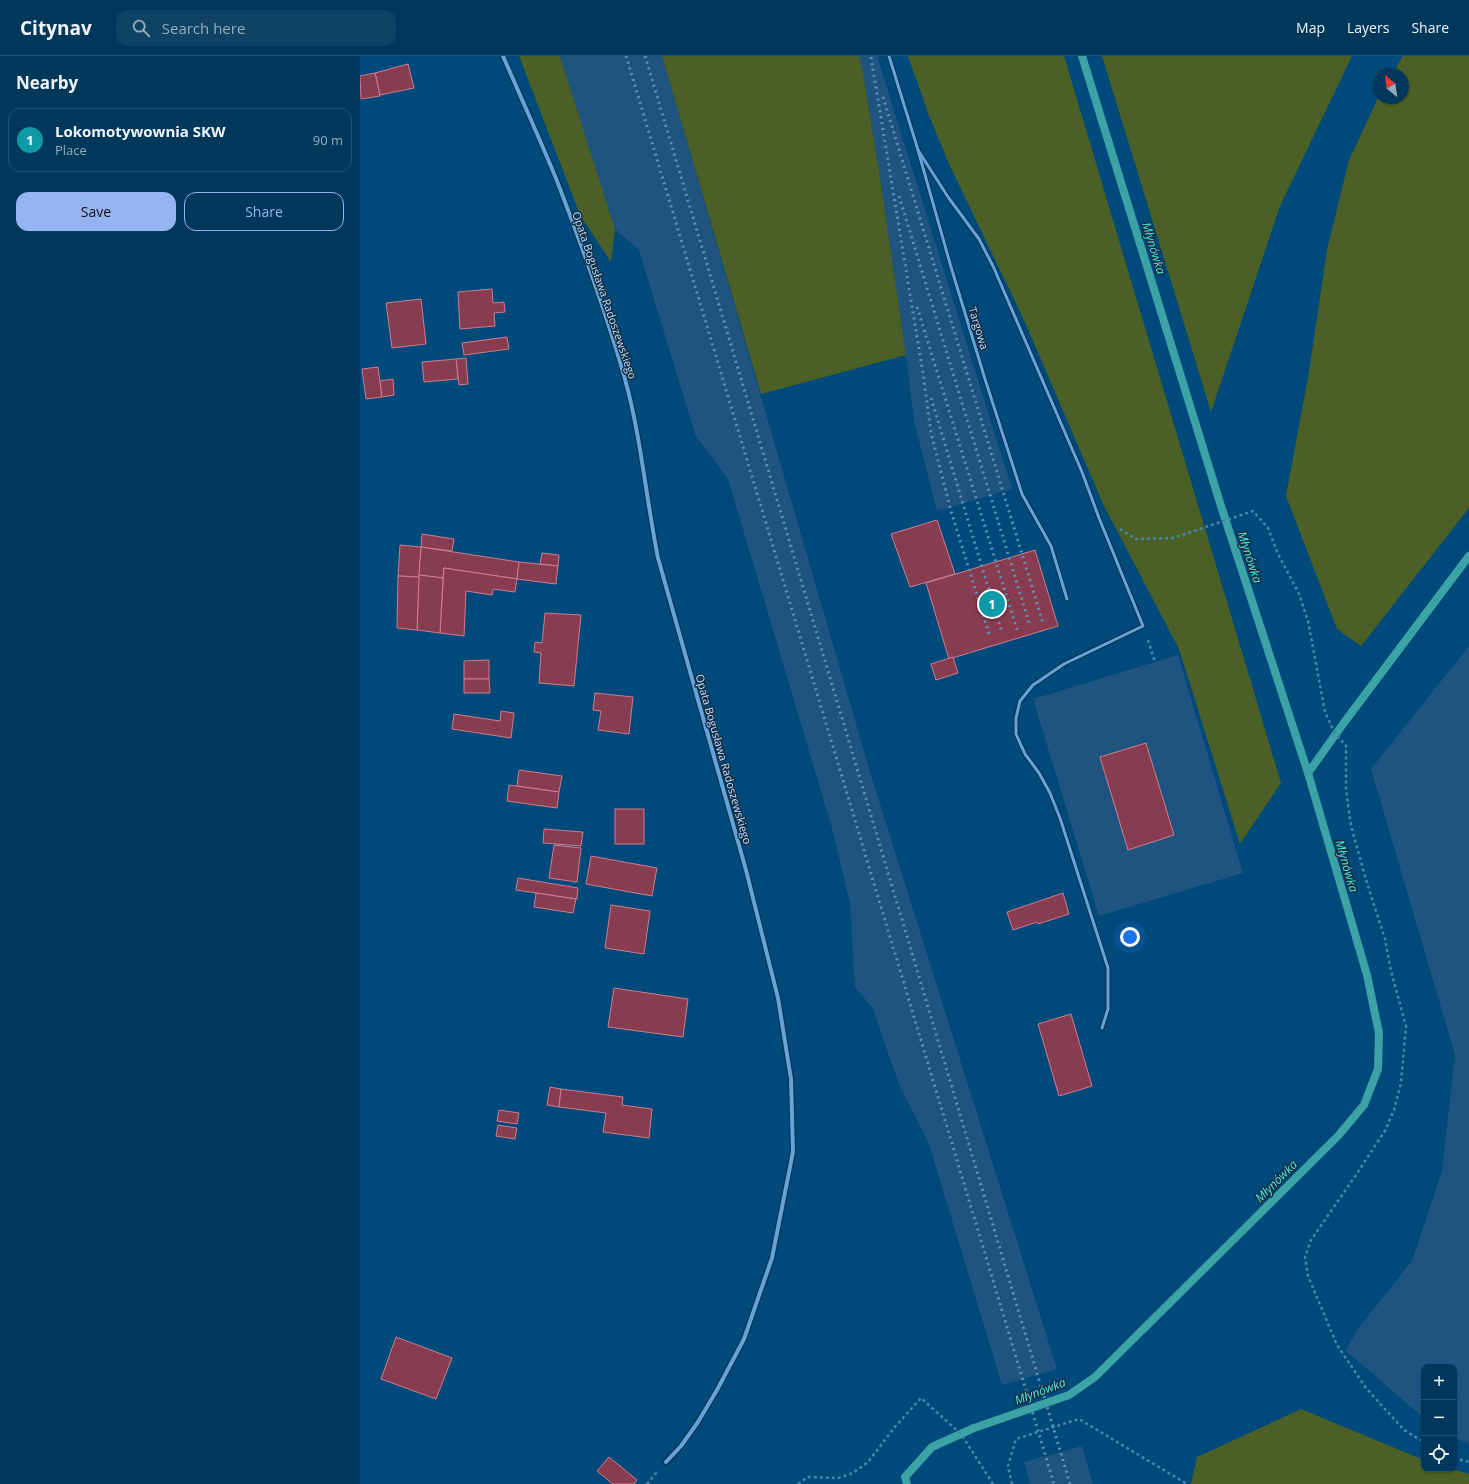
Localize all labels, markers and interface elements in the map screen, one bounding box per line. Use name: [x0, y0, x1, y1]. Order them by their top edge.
search box: [116, 10, 396, 46]
text: Citynav: [20, 15, 92, 41]
icon: search: [130, 17, 152, 39]
text: Search here: [162, 18, 245, 38]
text: Map: [1296, 18, 1325, 37]
text: Layers: [1347, 18, 1389, 37]
text: Share: [1411, 18, 1449, 37]
north arrow: [1373, 68, 1409, 104]
text: Nearby: [16, 71, 78, 94]
text: Lokomotywownia SKW: [55, 121, 226, 141]
text: 1: [26, 131, 34, 149]
text: 90 m: [313, 131, 343, 149]
text: Place: [55, 141, 87, 159]
button: Save: [16, 192, 176, 231]
button: Share: [184, 192, 344, 231]
street label: Opata Bogusława Radoszewskiego: [569, 209, 641, 381]
water label: Młynówka: [1138, 220, 1170, 276]
street label: Targowa: [965, 305, 993, 351]
water label: Młynówka: [1234, 529, 1266, 585]
pin: 1: [979, 589, 1005, 619]
street label: Opata Bogusława Radoszewskiego: [692, 672, 756, 846]
water label: Młynówka: [1331, 838, 1363, 894]
your location: [1120, 927, 1140, 947]
water label: Młynówka: [1251, 1156, 1301, 1206]
map controls: [1421, 1364, 1457, 1472]
button: +: [1421, 1364, 1457, 1400]
water label: Młynówka: [1012, 1373, 1068, 1409]
button: −: [1421, 1400, 1457, 1436]
button: locate: [1421, 1436, 1457, 1472]

